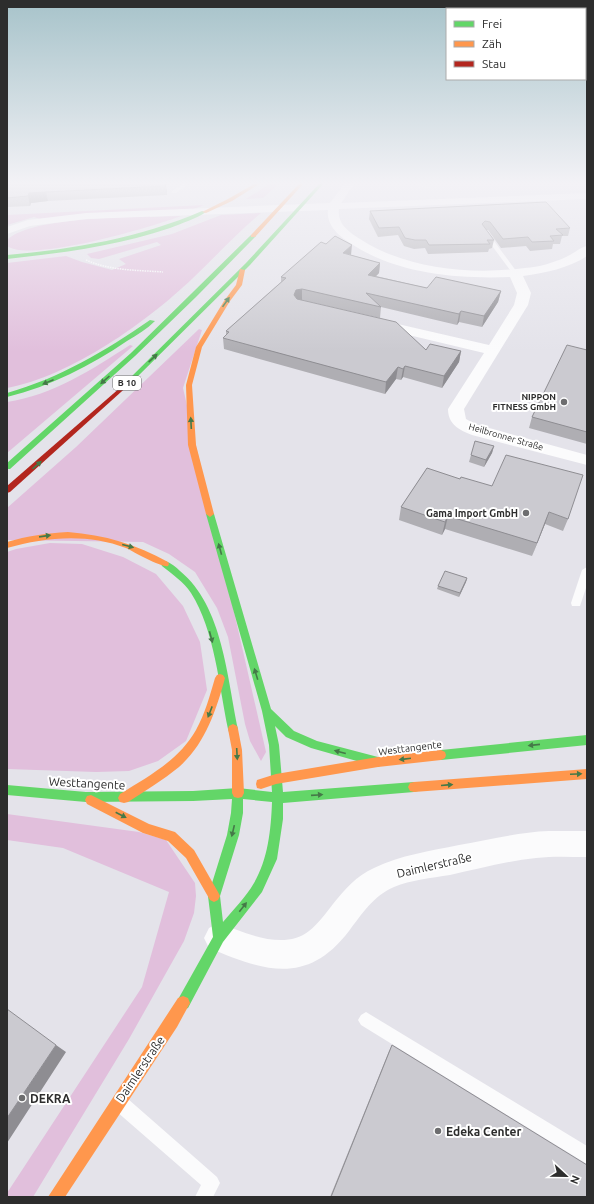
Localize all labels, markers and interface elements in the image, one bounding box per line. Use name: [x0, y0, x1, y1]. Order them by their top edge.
legend: [446, 8, 586, 80]
text: Frei: [482, 17, 502, 30]
text: Zäh: [482, 37, 502, 50]
text: Stau: [482, 57, 506, 70]
one-way arrow: [222, 297, 230, 307]
one-way arrow: [148, 353, 158, 363]
one-way arrow: [100, 376, 110, 385]
road number: B 10: [113, 376, 141, 390]
one-way arrow: [42, 379, 53, 385]
place label: NIPPON FITNESS GmbH: [493, 392, 556, 412]
marker: NIPPON FITNESS GmbH: [559, 397, 569, 407]
one-way arrow: [188, 416, 194, 429]
street label: Heilbronner Straße: [468, 422, 544, 452]
one-way arrow: [31, 460, 42, 469]
place label: Gama Import GmbH: [426, 508, 518, 519]
marker: Gama Import GmbH: [521, 508, 531, 518]
one-way arrow: [39, 533, 51, 539]
one-way arrow: [122, 543, 134, 549]
one-way arrow: [217, 543, 223, 555]
one-way arrow: [209, 630, 215, 643]
one-way arrow: [253, 668, 259, 680]
one-way arrow: [207, 707, 213, 719]
street label: Westtangente: [378, 739, 442, 757]
one-way arrow: [528, 741, 540, 748]
one-way arrow: [234, 748, 240, 761]
one-way arrow: [334, 749, 347, 755]
one-way arrow: [399, 756, 411, 762]
one-way arrow: [570, 771, 583, 777]
street label: Westtangente: [48, 774, 126, 792]
one-way arrow: [440, 782, 453, 788]
one-way arrow: [311, 792, 323, 799]
one-way arrow: [115, 812, 127, 818]
one-way arrow: [230, 825, 236, 838]
street label: Daimlerstraße: [395, 850, 473, 880]
one-way arrow: [239, 901, 248, 912]
street label: Daimlerstraße: [113, 1034, 167, 1104]
place label: DEKRA: [30, 1092, 71, 1105]
marker: DEKRA: [17, 1093, 27, 1103]
place label: Edeka Center: [446, 1125, 521, 1138]
marker: Edeka Center: [433, 1126, 443, 1136]
north arrow: [546, 1156, 586, 1196]
text: N: [568, 1174, 582, 1186]

